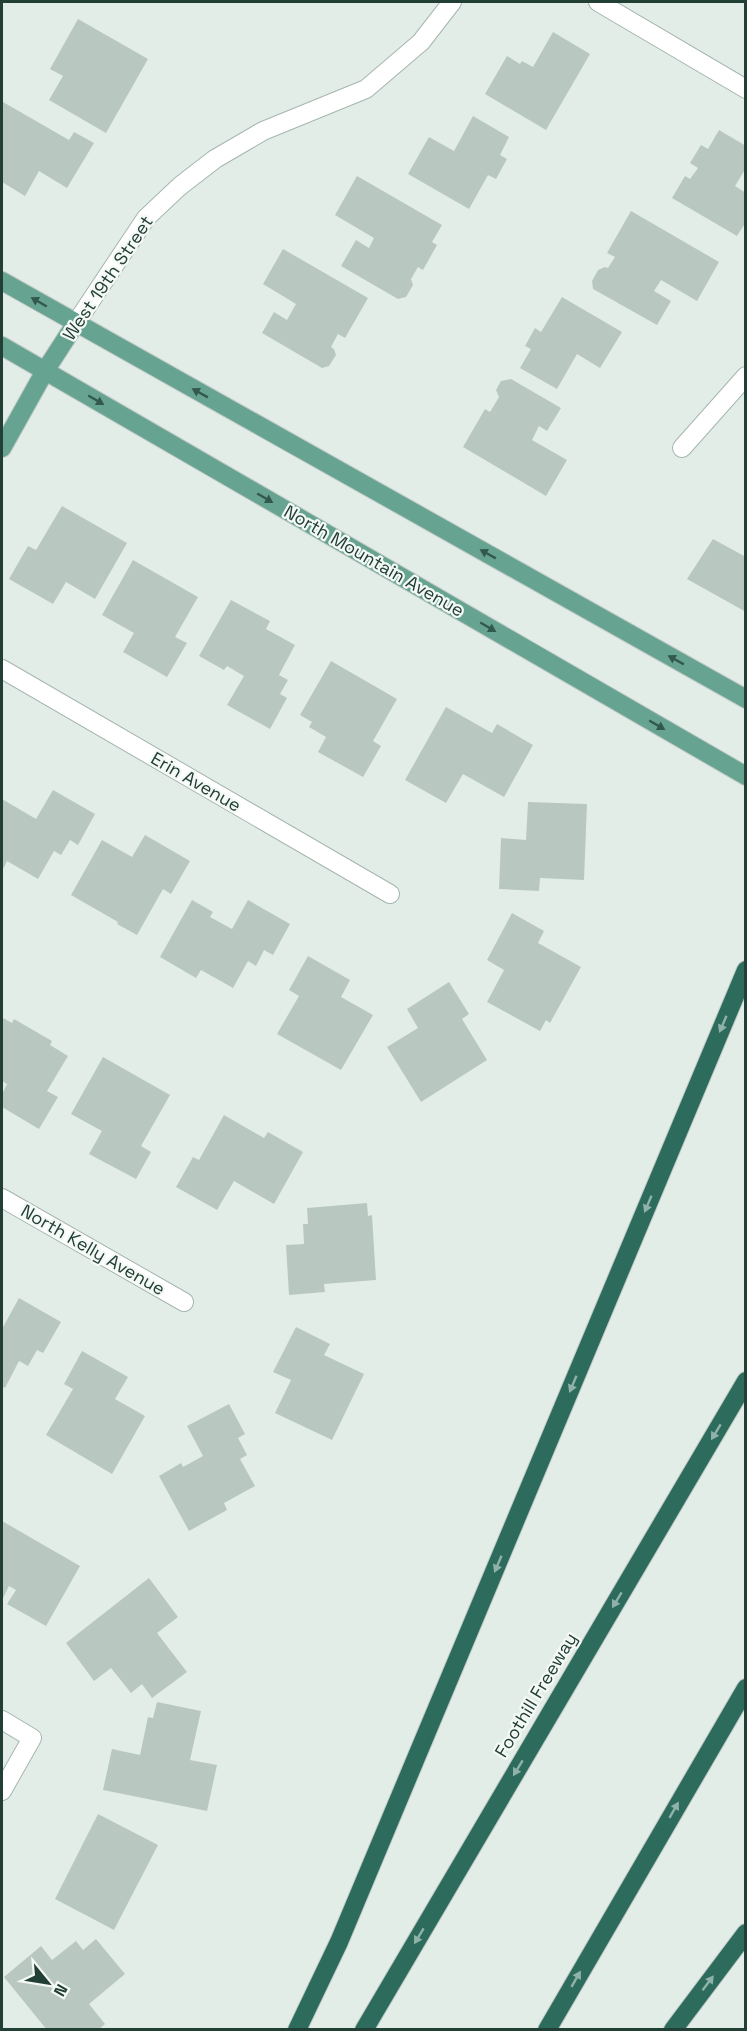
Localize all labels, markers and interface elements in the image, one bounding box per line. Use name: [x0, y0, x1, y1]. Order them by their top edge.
street label: West 19th Street: [57, 211, 158, 345]
one-way arrow: [30, 297, 47, 307]
one-way arrow: [191, 388, 208, 398]
one-way arrow: [88, 395, 105, 405]
one-way arrow: [257, 493, 274, 503]
street label: North Mountain Avenue: [280, 500, 468, 622]
one-way arrow: [479, 549, 496, 559]
one-way arrow: [480, 622, 497, 632]
one-way arrow: [667, 655, 684, 665]
one-way arrow: [649, 720, 666, 730]
street label: Erin Avenue: [147, 747, 245, 817]
one-way arrow: [718, 1015, 727, 1033]
one-way arrow: [643, 1195, 652, 1213]
street label: North Kelly Avenue: [17, 1199, 170, 1300]
one-way arrow: [568, 1375, 578, 1393]
one-way arrow: [710, 1424, 721, 1440]
one-way arrow: [493, 1555, 502, 1572]
one-way arrow: [611, 1592, 622, 1608]
street label: Foothill Freeway: [489, 1628, 582, 1761]
one-way arrow: [513, 1760, 523, 1777]
one-way arrow: [669, 1802, 679, 1819]
one-way arrow: [414, 1928, 424, 1945]
north arrow: [18, 1953, 78, 2013]
one-way arrow: [571, 1970, 581, 1987]
one-way arrow: [702, 1975, 714, 1990]
text: N: [49, 1980, 72, 2000]

